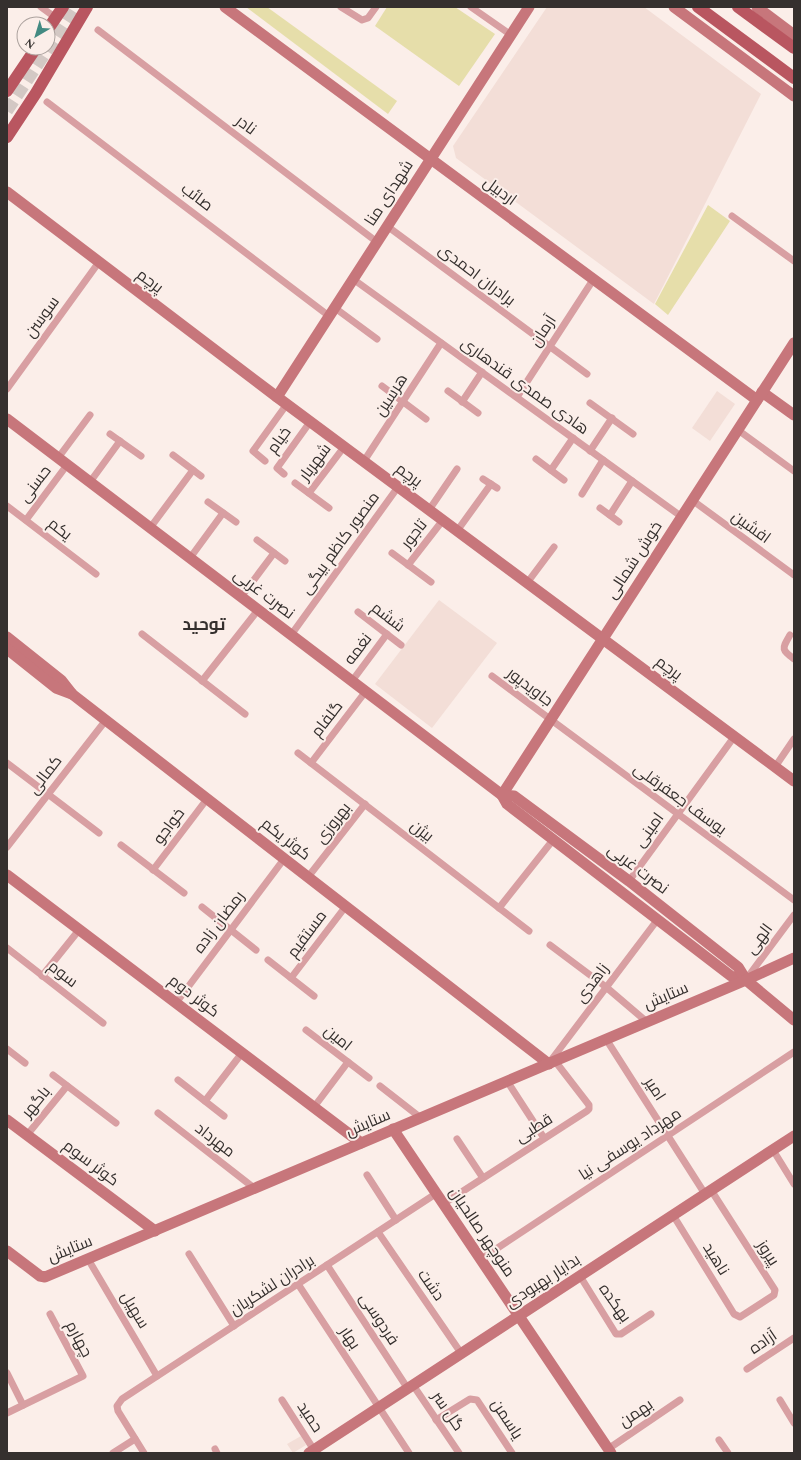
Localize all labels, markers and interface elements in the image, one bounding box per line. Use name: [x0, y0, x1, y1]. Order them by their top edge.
north arrow: [16, 16, 56, 56]
text: N: [21, 34, 39, 53]
street label: نادر: [230, 109, 262, 141]
street label: شهدای منا: [359, 155, 419, 231]
street label: اردبیل: [478, 171, 522, 211]
street label: صائب: [176, 177, 218, 217]
street label: برادران احمدی: [433, 238, 521, 312]
street label: پرچم: [131, 263, 169, 300]
street label: سوسن: [19, 291, 65, 343]
street label: آرمان: [524, 310, 563, 352]
street label: هادی صمدی قندهاری: [456, 331, 594, 441]
street label: هرسین: [368, 369, 414, 421]
street label: خیام: [261, 421, 297, 459]
street label: شهریار: [292, 438, 337, 487]
street label: پرچم: [390, 457, 428, 494]
street label: حسنی: [13, 460, 57, 508]
street label: منصور کاظم بیگی: [295, 487, 385, 599]
street label: افشین: [726, 504, 776, 550]
street label: یکم: [43, 512, 78, 547]
street label: تاجور: [394, 514, 434, 555]
street label: خوش شمالی: [600, 516, 668, 604]
street label: نصرت غربی: [228, 563, 300, 625]
street label: ششم: [366, 596, 410, 638]
district label: توحید: [182, 612, 226, 638]
street label: نغمه: [338, 628, 378, 670]
street label: پرچم: [650, 650, 688, 687]
street label: جاویدپور: [501, 661, 558, 712]
street label: گلفام: [305, 696, 349, 742]
street label: کمالی: [22, 750, 68, 800]
street label: یوسف جعفرقلی: [628, 757, 732, 842]
street label: بهروزی: [309, 797, 357, 849]
street label: خواجو: [147, 803, 191, 849]
street label: امینی: [628, 808, 670, 852]
street label: کوثر یکم: [256, 812, 316, 866]
street label: بیژن: [405, 814, 439, 848]
street label: نصرت غربی: [602, 838, 674, 900]
street label: رمضان زاده: [187, 886, 251, 958]
street label: مستقیم: [281, 905, 333, 963]
street label: الهی: [739, 918, 779, 960]
street label: سوم: [43, 955, 83, 993]
street label: زاهدی: [569, 958, 615, 1008]
street label: کوثر دوم: [163, 969, 225, 1023]
street label: ستایش: [640, 976, 692, 1016]
street label: امین: [319, 1019, 357, 1057]
street label: امیر: [638, 1072, 672, 1106]
street label: باگهر: [15, 1081, 56, 1124]
street label: مهرداد یوسفی نیا: [574, 1102, 686, 1186]
street label: ستایش: [342, 1103, 394, 1143]
street label: قطبی: [510, 1107, 558, 1149]
street label: مهرداد: [190, 1117, 240, 1163]
street label: کوثر سوم: [58, 1134, 124, 1192]
street label: منوچهر صالحیان: [443, 1182, 521, 1282]
street label: ستایش: [44, 1229, 96, 1269]
street label: پیروز: [750, 1234, 786, 1271]
street label: ناهید: [697, 1238, 735, 1280]
street label: برادران لشکریان: [225, 1248, 319, 1322]
street label: بدایار بهبودی: [501, 1248, 585, 1314]
street label: دشت: [411, 1264, 451, 1306]
street label: بهکده: [593, 1278, 637, 1328]
street label: سهیل: [114, 1287, 156, 1333]
street label: فردوسی: [353, 1288, 405, 1350]
street label: چهارم: [59, 1316, 99, 1362]
street label: بهار: [333, 1321, 367, 1355]
street label: آزاده: [744, 1323, 783, 1360]
street label: گل سر: [425, 1385, 470, 1436]
street label: بهمن: [614, 1393, 658, 1433]
street label: یاسمن: [485, 1394, 529, 1445]
street label: حمید: [291, 1397, 329, 1437]

